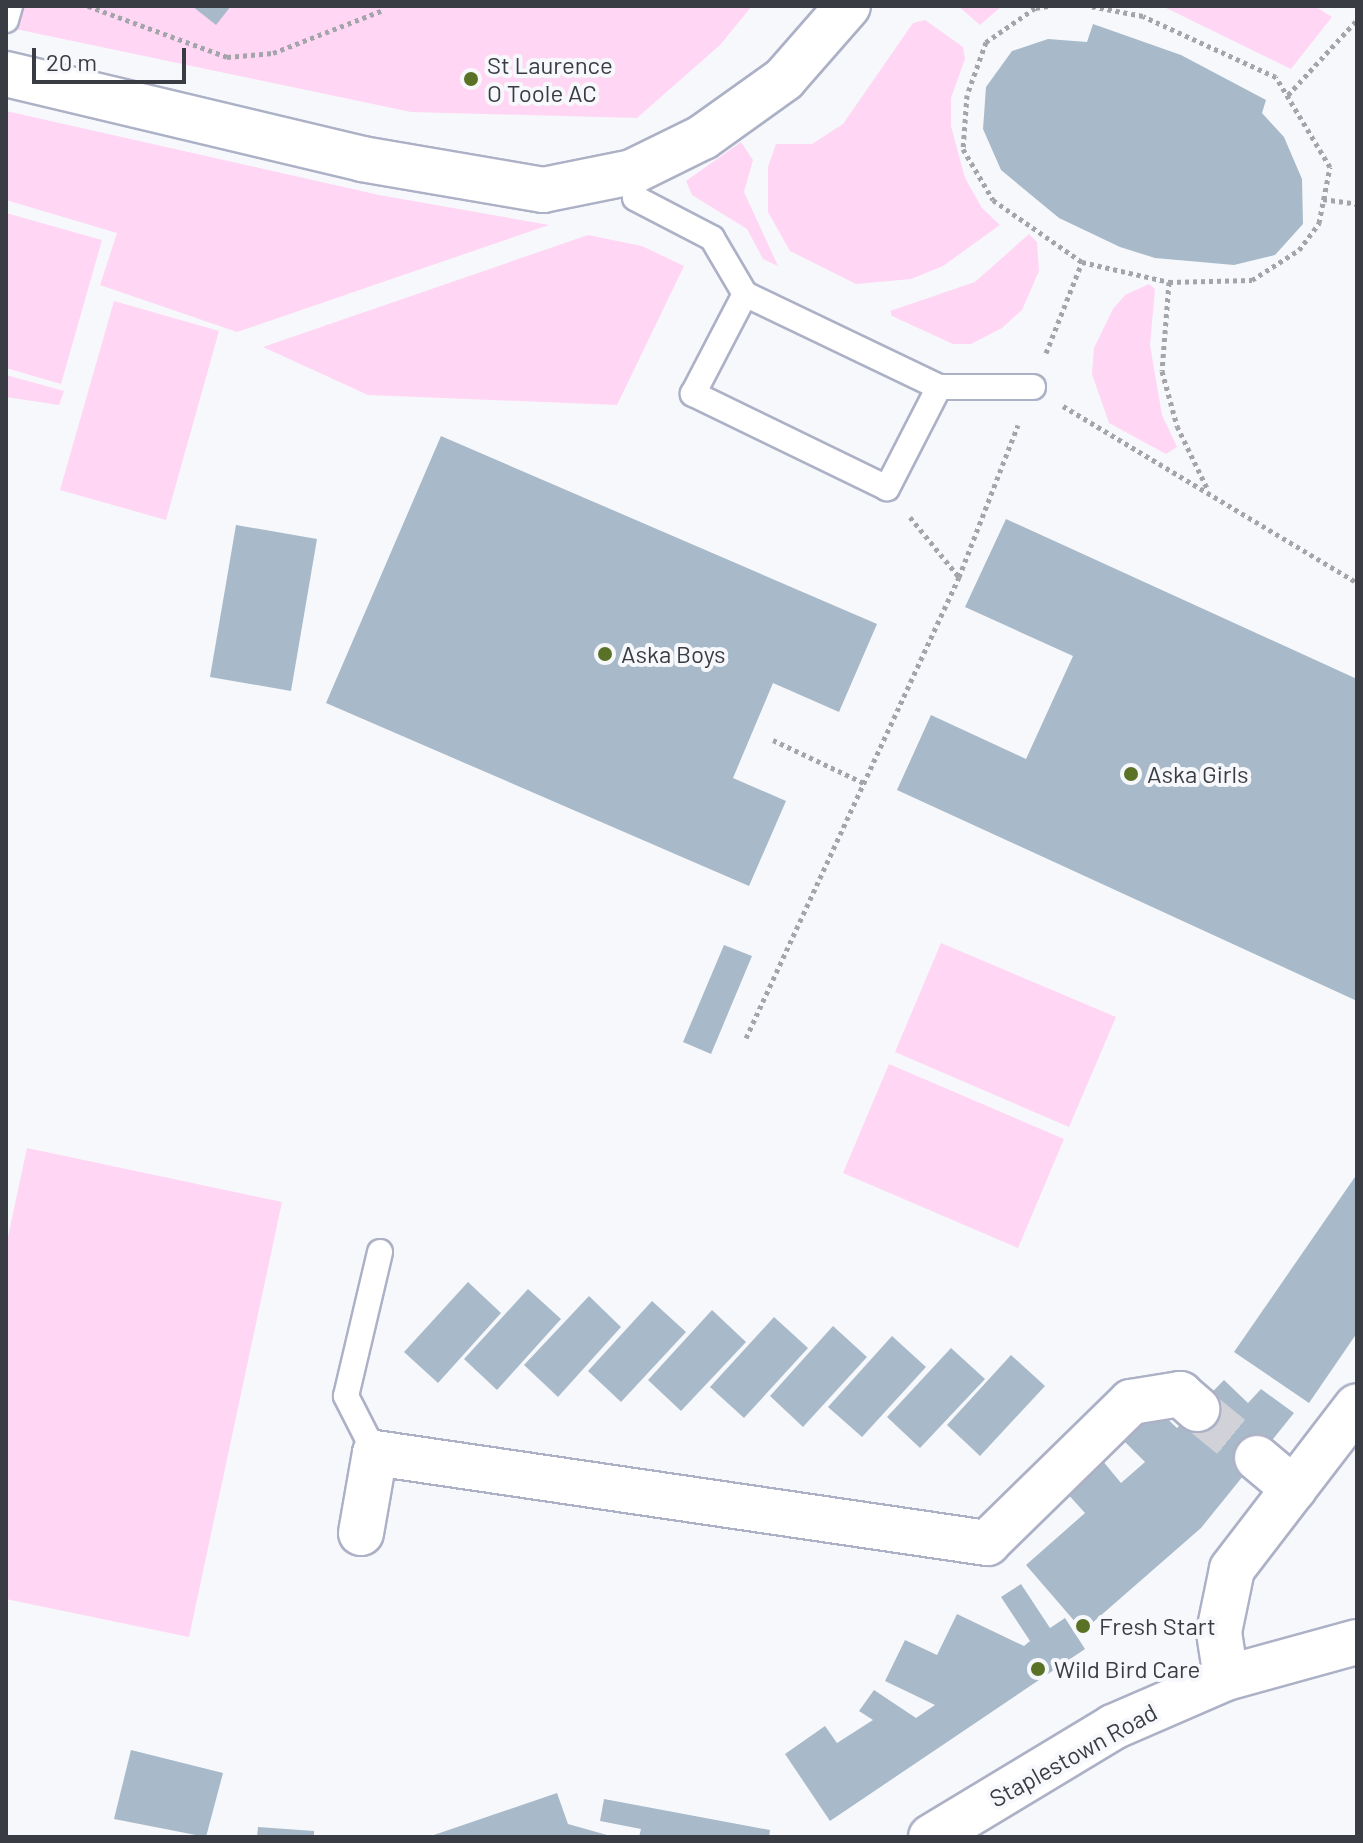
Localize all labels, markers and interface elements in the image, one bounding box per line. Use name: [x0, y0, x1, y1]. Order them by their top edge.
scale bar: [36, 32, 190, 82]
text: 20 m: [46, 47, 97, 76]
place label: St Laurence O Toole AC: [487, 51, 613, 107]
marker: St Laurence O Toole AC: [462, 70, 480, 88]
place label: Aska Boys: [621, 640, 725, 668]
marker: Aska Boys: [596, 645, 614, 663]
place label: Aska Girls: [1147, 760, 1249, 788]
marker: Aska Girls: [1122, 765, 1140, 783]
place label: Fresh Start: [1099, 1612, 1216, 1640]
marker: Fresh Start: [1074, 1617, 1092, 1635]
place label: Wild Bird Care: [1054, 1655, 1200, 1683]
marker: Wild Bird Care: [1029, 1660, 1047, 1678]
street label: Staplestown Road: [984, 1697, 1162, 1813]

